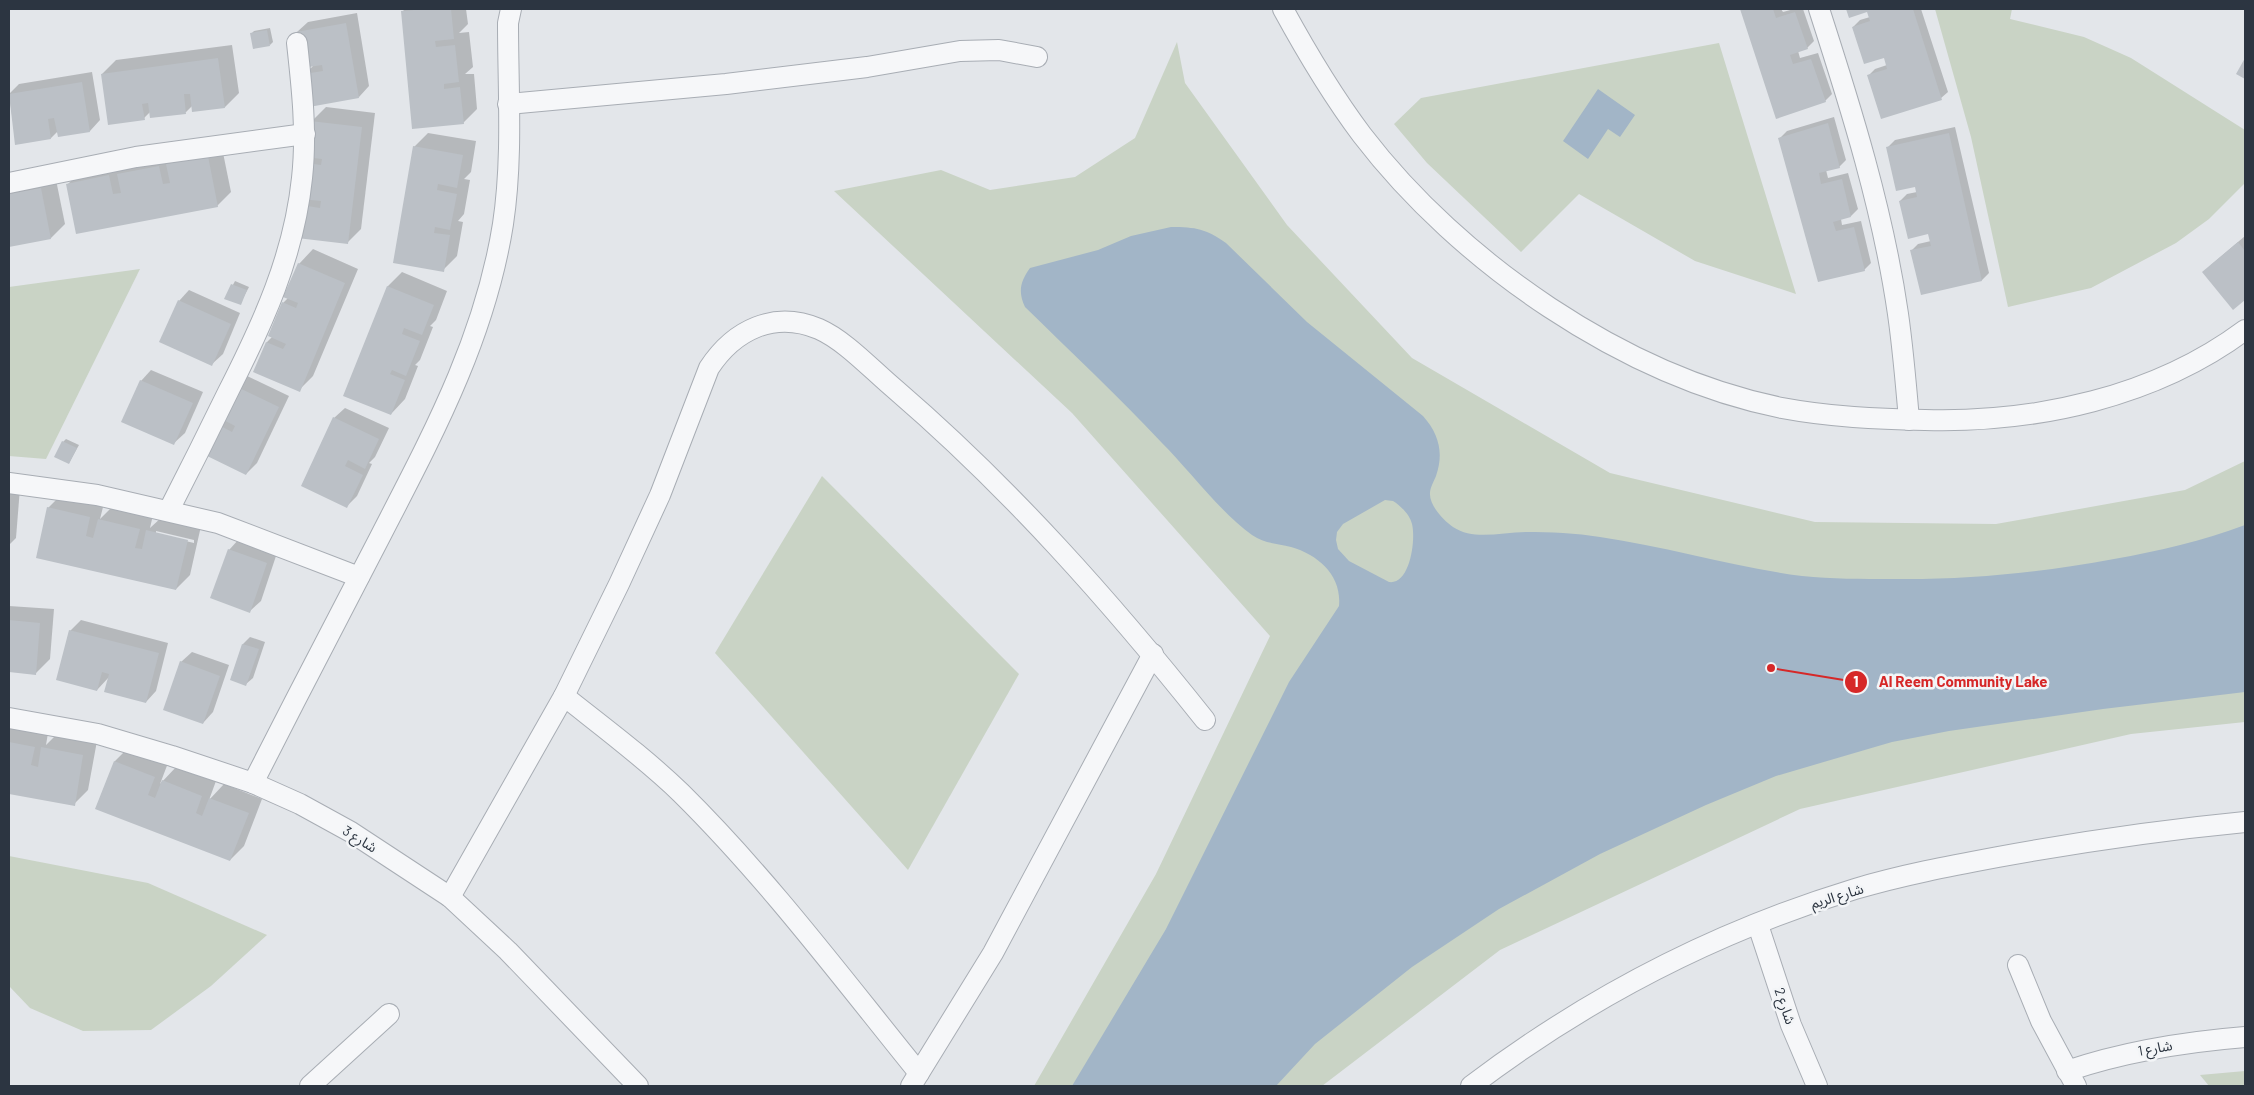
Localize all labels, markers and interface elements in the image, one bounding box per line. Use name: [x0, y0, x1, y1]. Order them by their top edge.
callout: Al Reem Community Lake: [1843, 667, 2057, 697]
text: 1: [1853, 672, 1859, 690]
text: Al Reem Community Lake: [1879, 672, 2047, 690]
street label: شارع 3: [338, 821, 381, 858]
street label: شارع الريم: [1808, 879, 1866, 914]
street label: شارع 2: [1768, 985, 1800, 1027]
street label: شارع 1: [2136, 1036, 2174, 1062]

